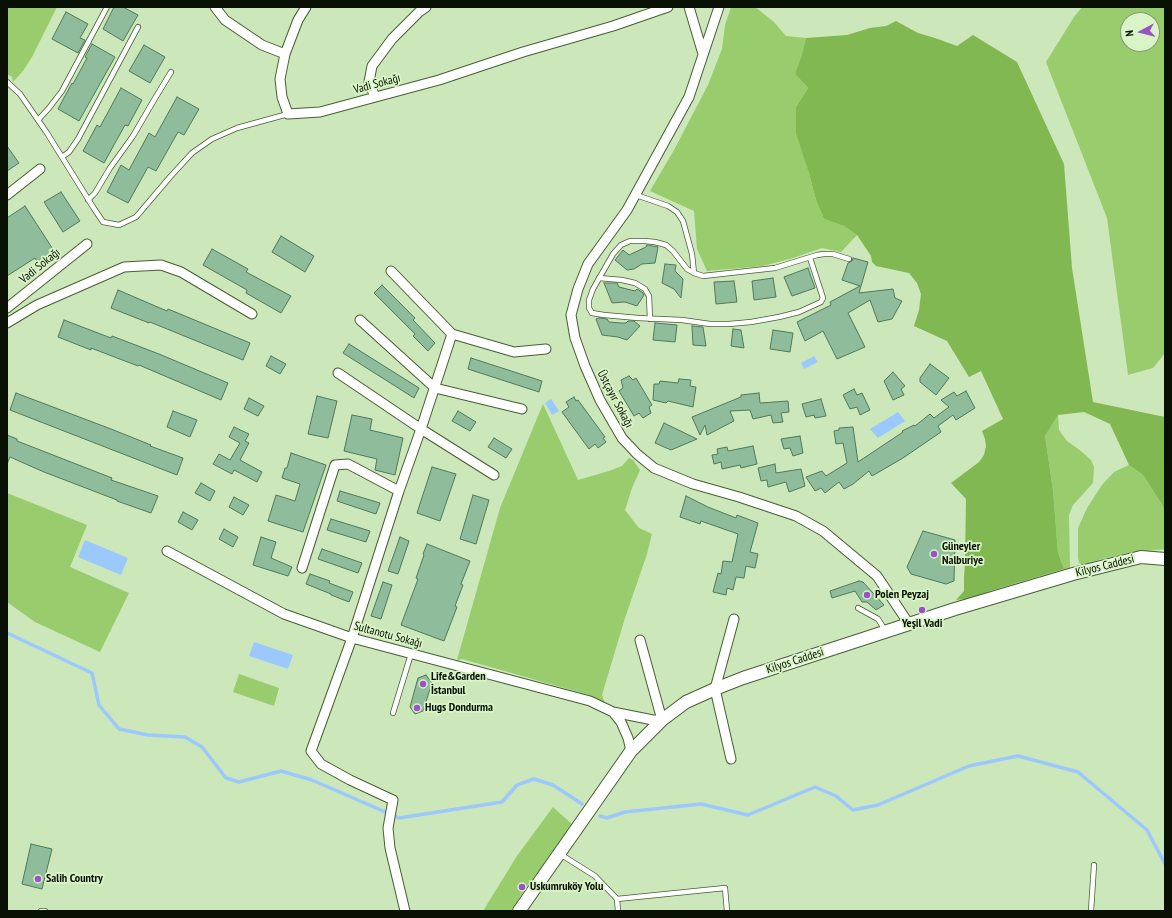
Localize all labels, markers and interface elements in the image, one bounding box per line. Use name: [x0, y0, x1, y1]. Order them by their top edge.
north arrow: [1120, 12, 1160, 52]
text: N: [1122, 30, 1136, 37]
street label: Vadi Sokağı: [352, 71, 402, 97]
street label: Vadi Sokağı: [17, 245, 63, 287]
street label: Üstçayır Sokağı: [594, 368, 636, 430]
place label: Güneyler Nalburiye: [942, 540, 983, 568]
marker: Güneyler Nalburiye: [929, 549, 939, 559]
street label: Kilyos Caddesi: [1074, 552, 1136, 580]
place label: Polen Peyzaj: [875, 588, 929, 602]
marker: Polen Peyzaj: [862, 590, 872, 600]
marker: Yeşil Vadi: [917, 605, 927, 615]
place label: Yeşil Vadi: [902, 617, 942, 631]
street label: Sultanotu Sokağı: [352, 619, 424, 651]
street label: Kilyos Caddesi: [764, 645, 826, 677]
place label: Life&Garden İstanbul: [431, 670, 486, 698]
marker: Life&Garden İstanbul: [418, 679, 428, 689]
place label: Hugs Dondurma: [425, 701, 493, 715]
marker: Hugs Dondurma: [412, 703, 422, 713]
place label: Salih Country: [46, 872, 103, 886]
marker: Salih Country: [33, 874, 43, 884]
place label: Uskumruköy Yolu: [530, 880, 603, 894]
marker: Uskumruköy Yolu: [517, 882, 527, 892]

